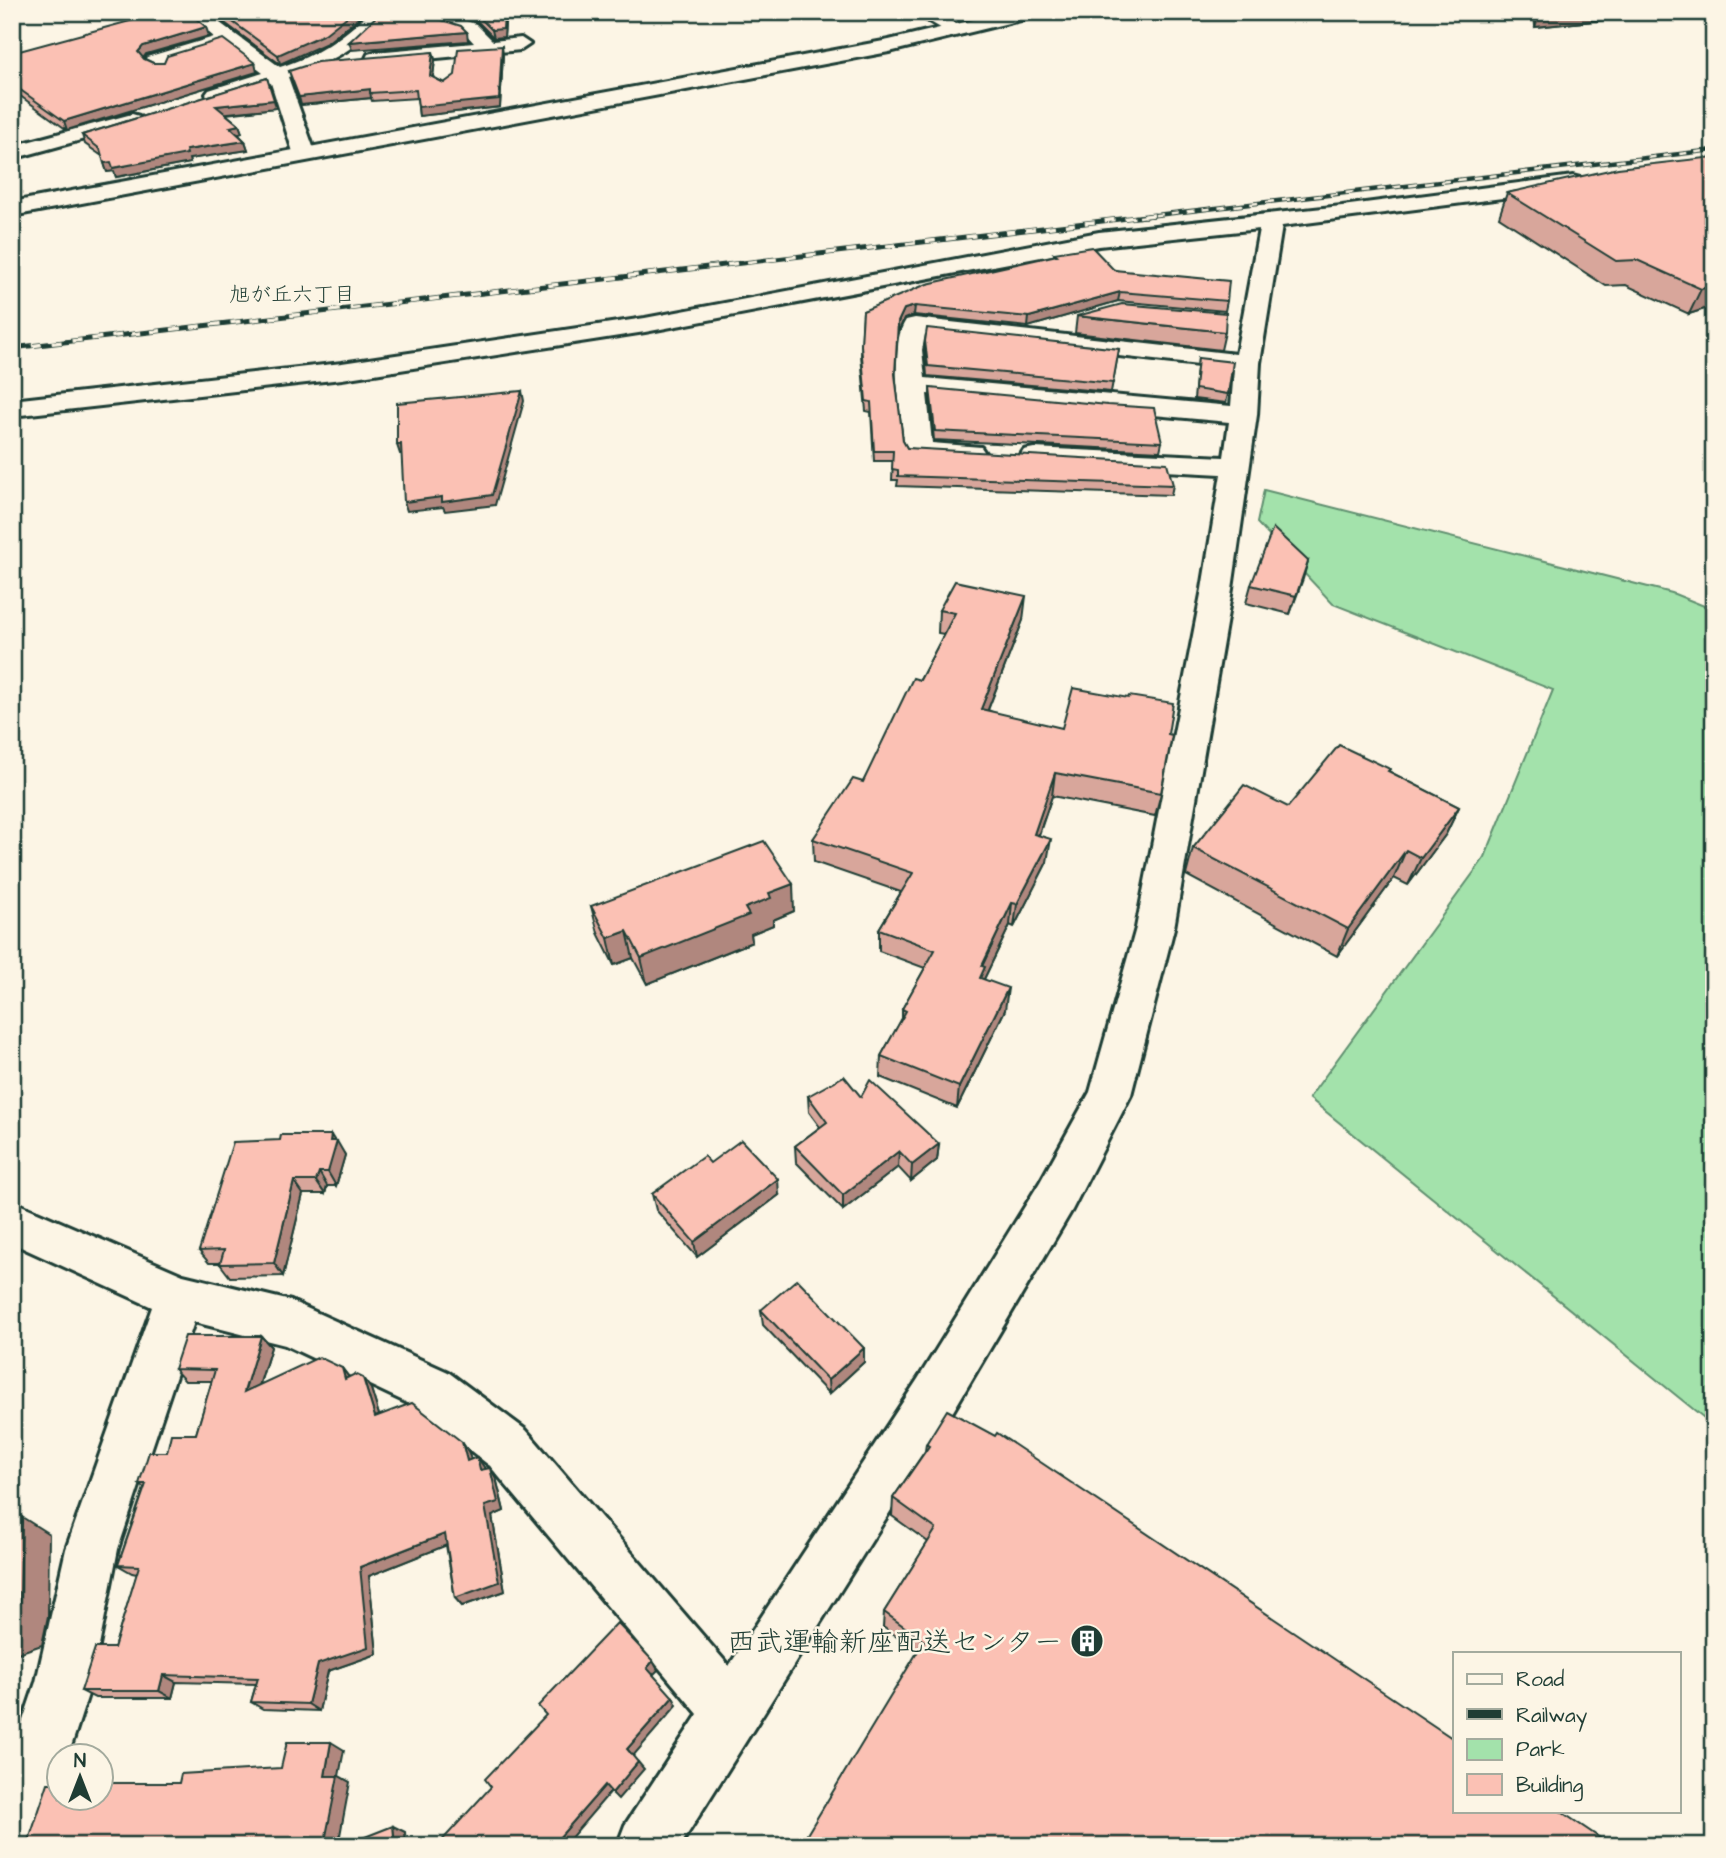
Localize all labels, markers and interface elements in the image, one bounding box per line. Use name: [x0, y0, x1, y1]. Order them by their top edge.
district label: 旭が丘六丁目: [229, 280, 355, 309]
building icon: 西武運輸新座配送センター: [1068, 1622, 1106, 1660]
place label: 西武運輸新座配送センター: [727, 1623, 1062, 1662]
legend: [1453, 1652, 1680, 1812]
text: Road: [1516, 1665, 1564, 1694]
text: Railway: [1516, 1701, 1588, 1732]
text: Park: [1516, 1735, 1565, 1764]
north arrow: [46, 1742, 116, 1812]
text: N: [74, 1748, 86, 1775]
text: Building: [1516, 1771, 1584, 1802]

